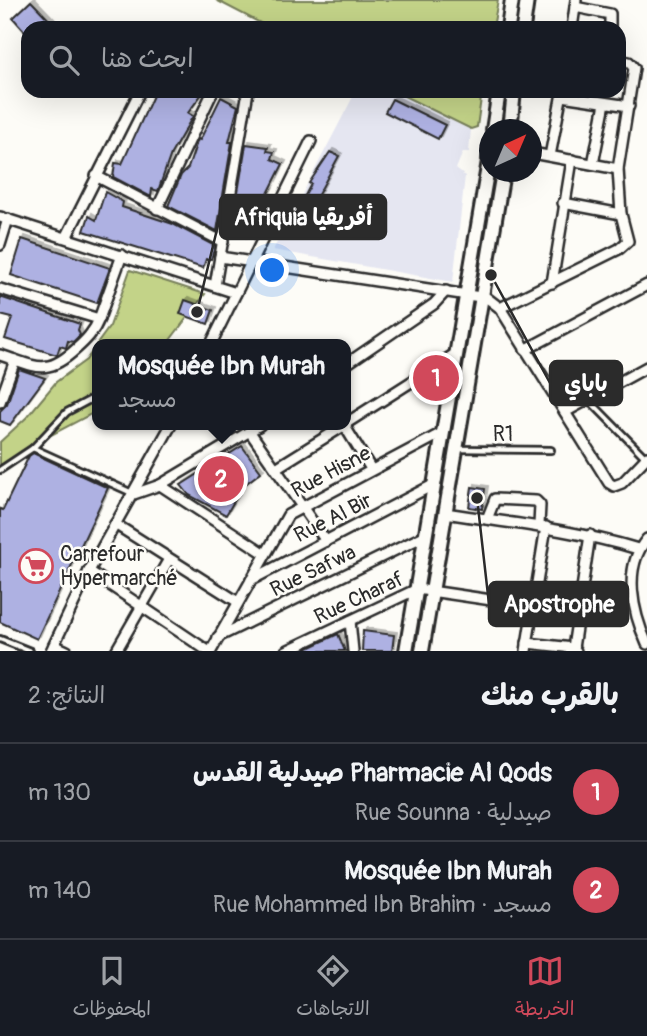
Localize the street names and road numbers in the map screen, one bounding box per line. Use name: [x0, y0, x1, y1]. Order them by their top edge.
street label: R1: [493, 421, 513, 448]
street label: Rue Hisne: [287, 440, 376, 504]
street label: Rue Al Bir: [289, 487, 377, 549]
street label: Rue Safwa: [266, 539, 360, 603]
street label: Rue Charaf: [310, 565, 409, 631]

